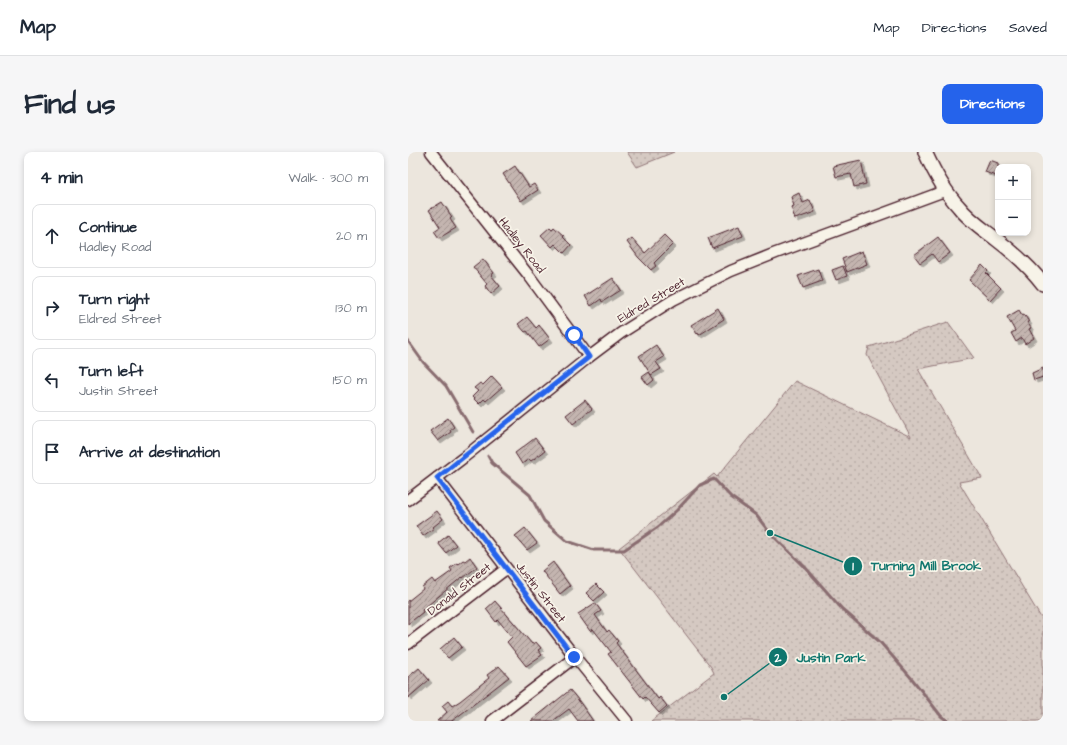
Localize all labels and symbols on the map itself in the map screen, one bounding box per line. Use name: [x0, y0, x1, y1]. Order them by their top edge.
street label: Hadley Road: [494, 214, 549, 277]
street label: Eldred Street: [614, 273, 688, 327]
route start: [565, 326, 583, 344]
callout: Turning Mill Brook: [843, 553, 989, 578]
text: Turning Mill Brook: [870, 557, 982, 577]
street label: Justin Street: [511, 558, 570, 626]
text: 1: [852, 558, 854, 575]
street label: Donald Street: [424, 559, 495, 620]
callout: Justin Park: [768, 645, 873, 670]
route end: [565, 648, 583, 666]
text: Justin Park: [796, 649, 867, 667]
text: 2: [774, 650, 782, 667]

